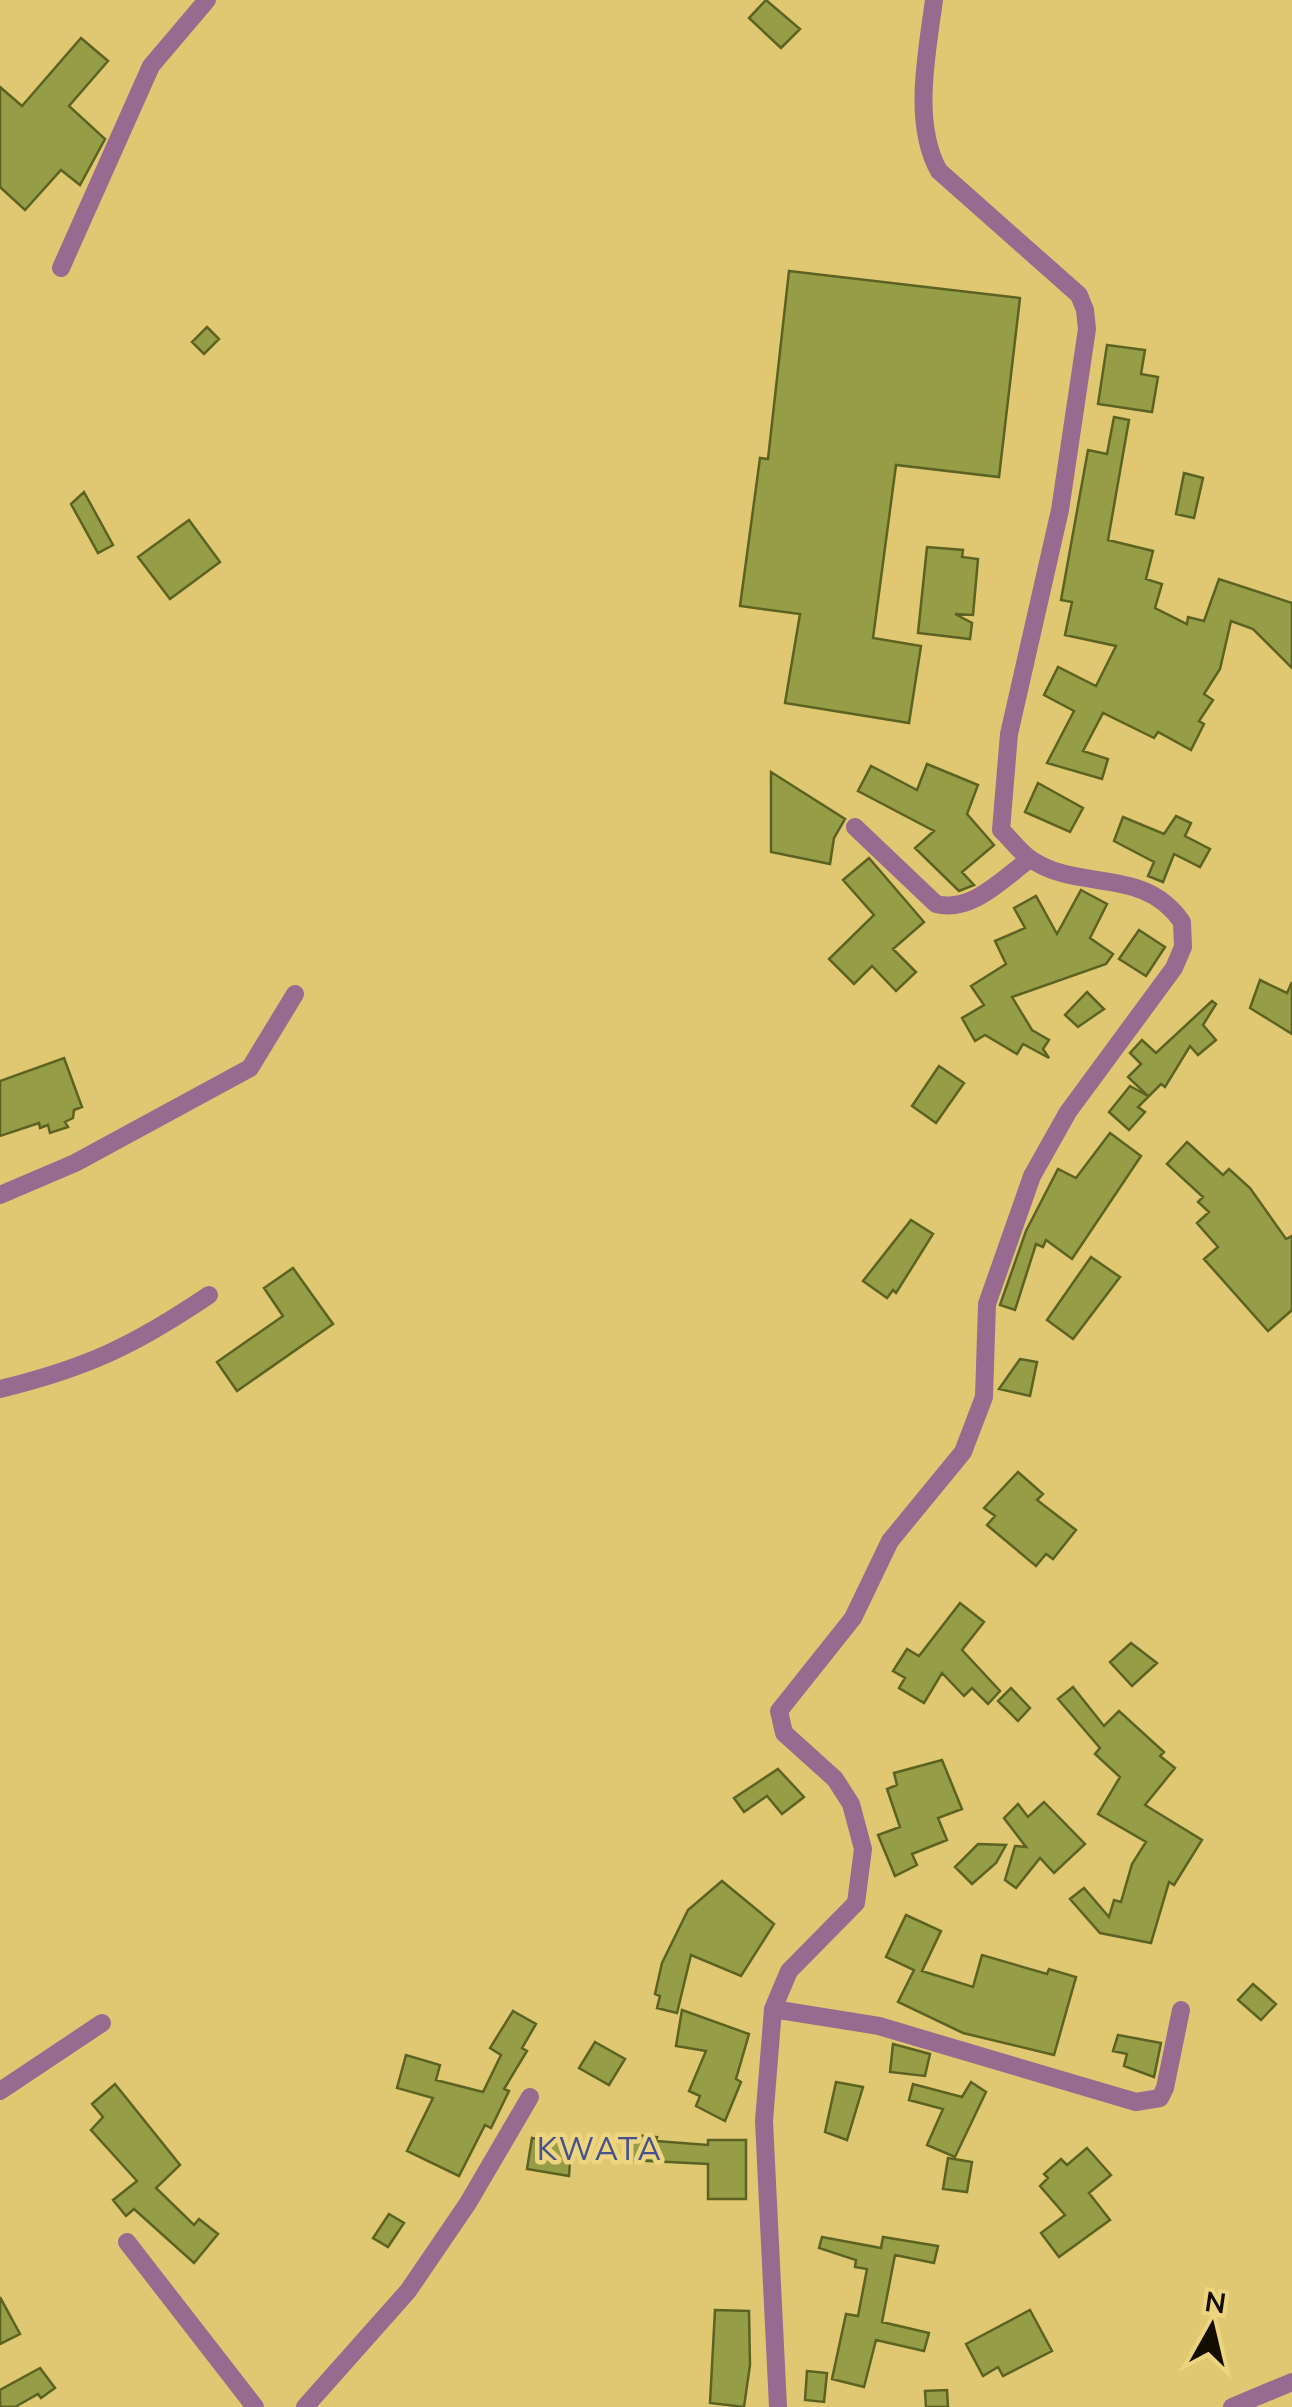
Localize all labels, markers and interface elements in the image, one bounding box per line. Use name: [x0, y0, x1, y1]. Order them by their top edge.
district label: KWATA: [537, 2128, 663, 2171]
north arrow: [1162, 2277, 1262, 2377]
text: N: [1202, 2283, 1228, 2324]

